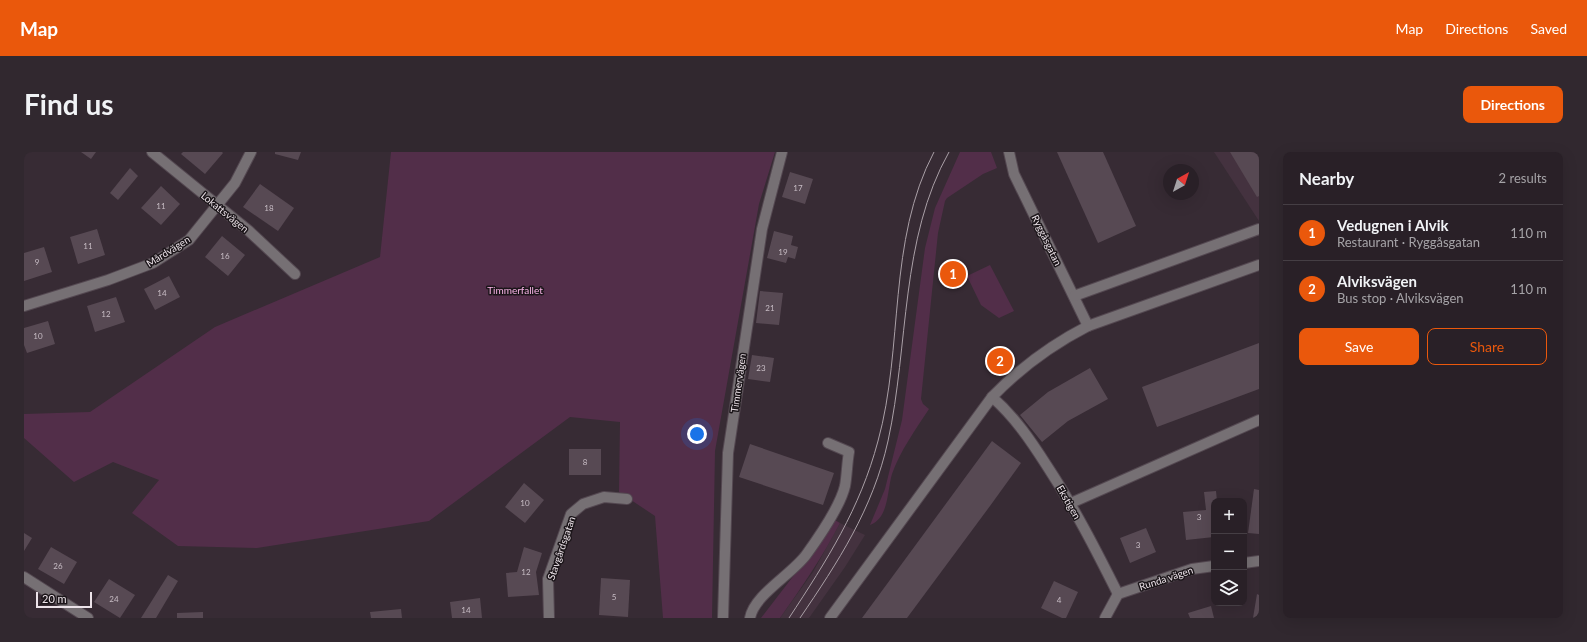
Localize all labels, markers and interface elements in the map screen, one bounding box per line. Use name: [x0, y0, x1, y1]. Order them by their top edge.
text: Map: [20, 17, 58, 40]
text: Map: [1396, 20, 1423, 37]
text: Directions: [1445, 20, 1508, 37]
text: Saved: [1530, 20, 1567, 37]
button: Directions: [1463, 86, 1563, 123]
text: Find us: [24, 87, 114, 121]
north arrow: [1163, 164, 1199, 200]
text: Nearby: [1299, 168, 1354, 189]
text: 2 results: [1499, 170, 1547, 186]
house number: 17: [793, 183, 803, 193]
street label: Lokattsvägen: [199, 189, 251, 235]
house number: 11: [156, 201, 166, 211]
house number: 18: [264, 203, 274, 213]
street label: Ryggåsgatan: [1030, 213, 1064, 267]
text: Vedugnen i Alvik: [1337, 216, 1449, 234]
text: 1: [1308, 225, 1316, 241]
text: 110 m: [1510, 225, 1547, 241]
street label: Mårdvägen: [144, 233, 192, 269]
text: Restaurant · Ryggåsgatan: [1337, 234, 1480, 250]
house number: 11: [83, 241, 93, 251]
house number: 19: [778, 247, 788, 257]
house number: 16: [220, 251, 230, 261]
house number: 9: [35, 257, 40, 267]
pin: 1: [940, 259, 966, 289]
text: Alviksvägen: [1337, 272, 1417, 290]
text: 2: [1308, 281, 1316, 297]
text: 110 m: [1510, 281, 1547, 297]
park label: Timmerfallet: [487, 284, 543, 296]
house number: 14: [157, 288, 167, 298]
text: Bus stop · Alviksvägen: [1337, 290, 1464, 306]
house number: 21: [765, 303, 775, 313]
house number: 12: [101, 309, 111, 319]
button: Save: [1299, 328, 1419, 365]
button: Share: [1427, 328, 1547, 365]
house number: 10: [33, 331, 43, 341]
pin: 2: [987, 346, 1013, 376]
street label: Timmervägen: [728, 353, 748, 413]
house number: 23: [756, 363, 766, 373]
your location: [687, 424, 707, 444]
house number: 8: [583, 457, 588, 467]
street label: Ekstigen: [1054, 483, 1084, 521]
house number: 10: [520, 498, 530, 508]
map controls: [1211, 498, 1247, 606]
button: +: [1211, 498, 1247, 534]
house number: 3: [1197, 512, 1202, 522]
street label: Stavgårdsgatan: [545, 515, 577, 581]
button: −: [1211, 534, 1247, 570]
house number: 3: [1136, 540, 1141, 550]
house number: 26: [53, 561, 63, 571]
street label: Runda vägen: [1137, 564, 1195, 592]
house number: 12: [521, 567, 531, 577]
button: layers: [1211, 570, 1247, 606]
scale bar: [36, 590, 92, 609]
text: 20 m: [42, 592, 67, 605]
house number: 5: [612, 592, 617, 602]
house number: 24: [109, 594, 119, 604]
house number: 4: [1057, 595, 1062, 605]
house number: 14: [461, 605, 471, 615]

